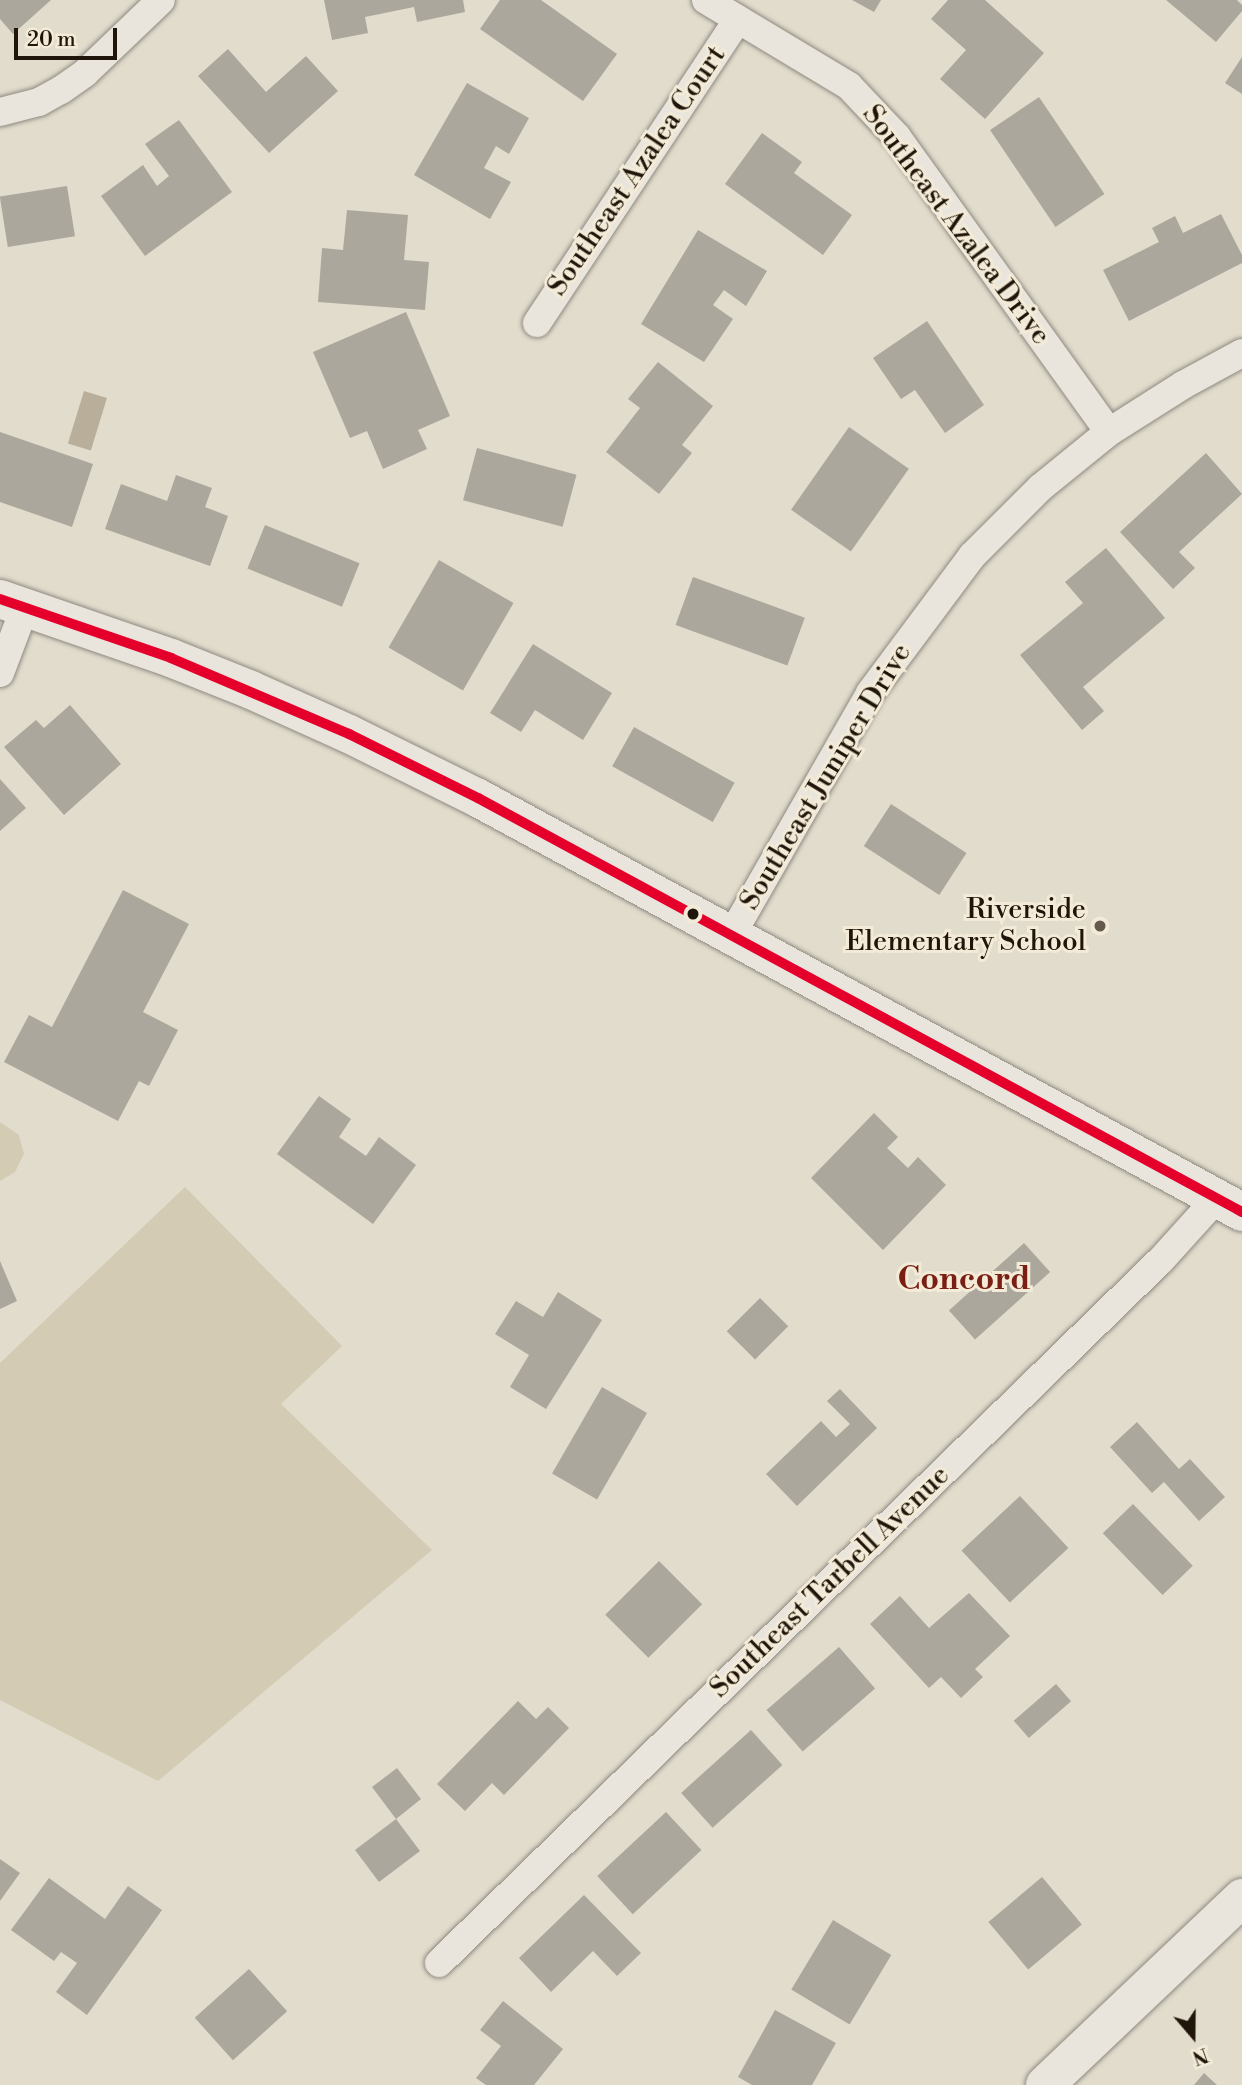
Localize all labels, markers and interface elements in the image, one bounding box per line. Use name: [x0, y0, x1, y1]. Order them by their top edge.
scale bar: [18, 14, 121, 58]
text: 20 m: [27, 27, 76, 53]
street label: Southeast Azalea Court: [541, 40, 733, 302]
street label: Southeast Azalea Drive: [855, 98, 1057, 352]
street label: Southeast Juniper Drive: [733, 638, 919, 916]
place label: Riverside Elementary School: [845, 893, 1086, 959]
unlabelled marker: [686, 907, 700, 921]
marker: Riverside Elementary School: [1092, 918, 1108, 934]
district label: Concord: [898, 1260, 1030, 1298]
street label: Southeast Tarbell Avenue: [703, 1459, 957, 1705]
north arrow: [1158, 2001, 1228, 2071]
text: N: [1189, 2042, 1211, 2070]

